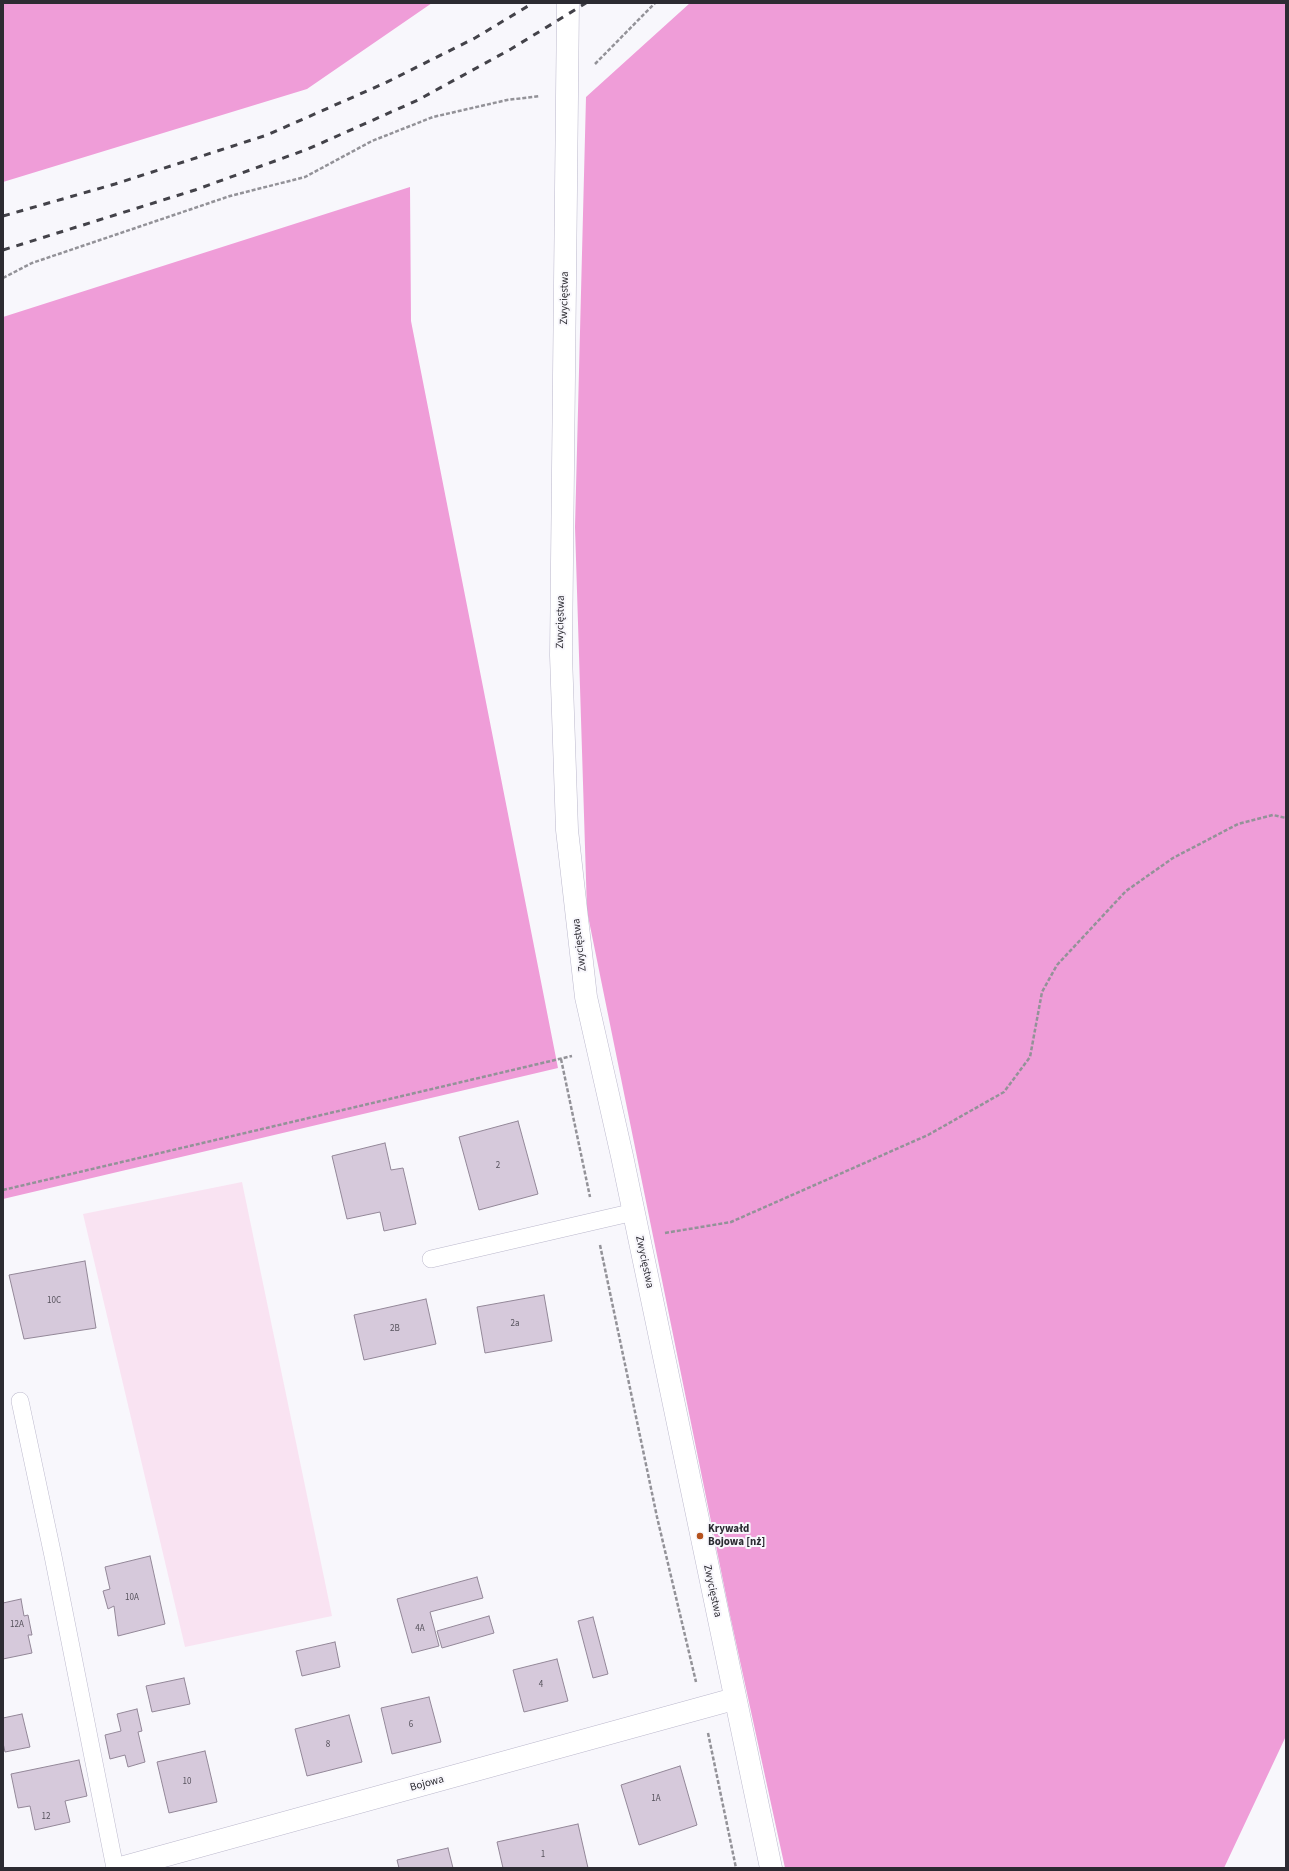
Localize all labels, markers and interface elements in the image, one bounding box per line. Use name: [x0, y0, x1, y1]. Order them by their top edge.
street label: Zwycięstwa: [558, 271, 572, 325]
street label: Zwycięstwa: [554, 595, 568, 649]
street label: Zwycięstwa: [570, 918, 590, 972]
house number: 2: [496, 1161, 500, 1171]
street label: Zwycięstwa: [632, 1235, 656, 1289]
house number: 10C: [47, 1296, 61, 1306]
house number: 2a: [510, 1319, 520, 1329]
house number: 2B: [390, 1324, 400, 1334]
place label: Krywałd Bojowa [nż]: [708, 1523, 765, 1549]
marker: Krywałd Bojowa [nż]: [695, 1531, 705, 1541]
street label: Zwycięstwa: [700, 1564, 724, 1618]
house number: 10A: [125, 1593, 139, 1603]
house number: 12A: [10, 1620, 24, 1630]
house number: 4A: [415, 1624, 425, 1634]
house number: 4: [539, 1680, 543, 1690]
house number: 6: [409, 1720, 413, 1730]
house number: 8: [326, 1740, 330, 1750]
street label: Bojowa: [409, 1773, 445, 1795]
house number: 10: [183, 1777, 191, 1787]
house number: 1A: [651, 1794, 661, 1804]
house number: 12: [42, 1812, 50, 1822]
house number: 1: [541, 1850, 545, 1860]

